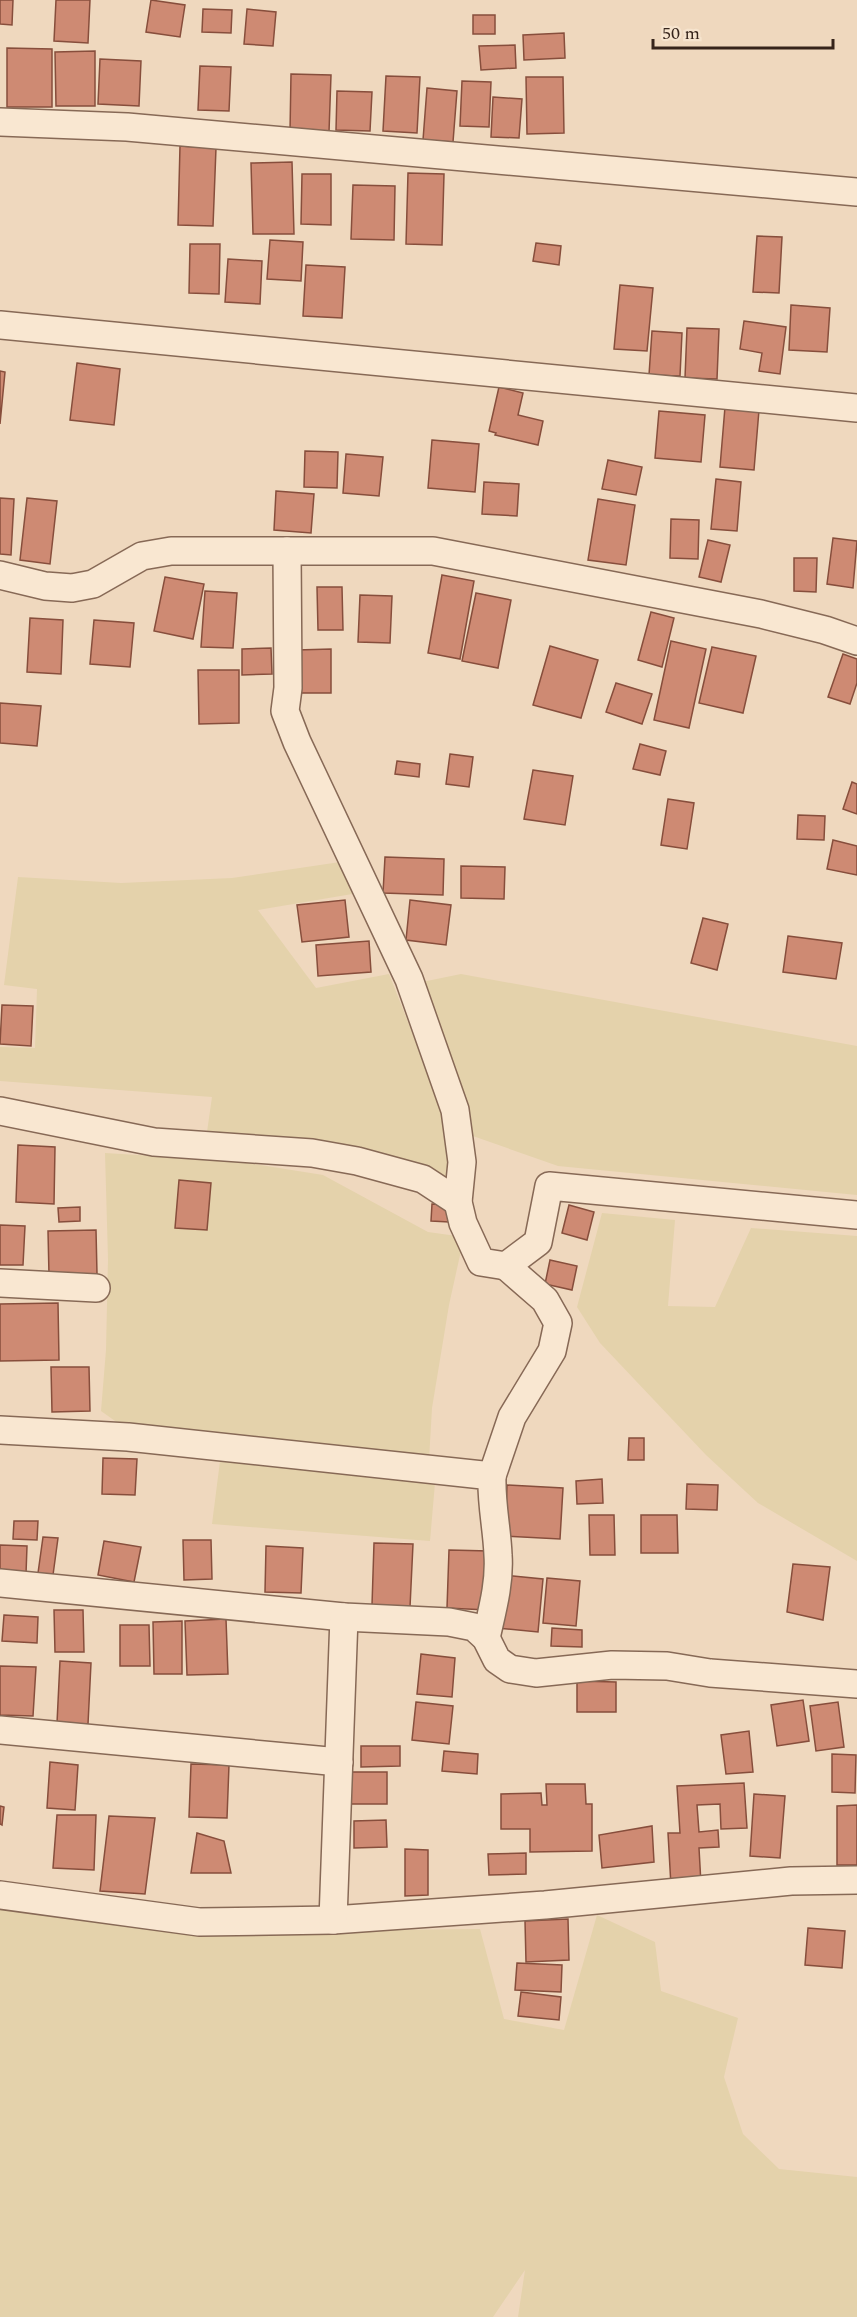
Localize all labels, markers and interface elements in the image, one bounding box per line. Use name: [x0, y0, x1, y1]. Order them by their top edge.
scale bar: [653, 12, 833, 50]
text: 50 m: [662, 20, 700, 47]

